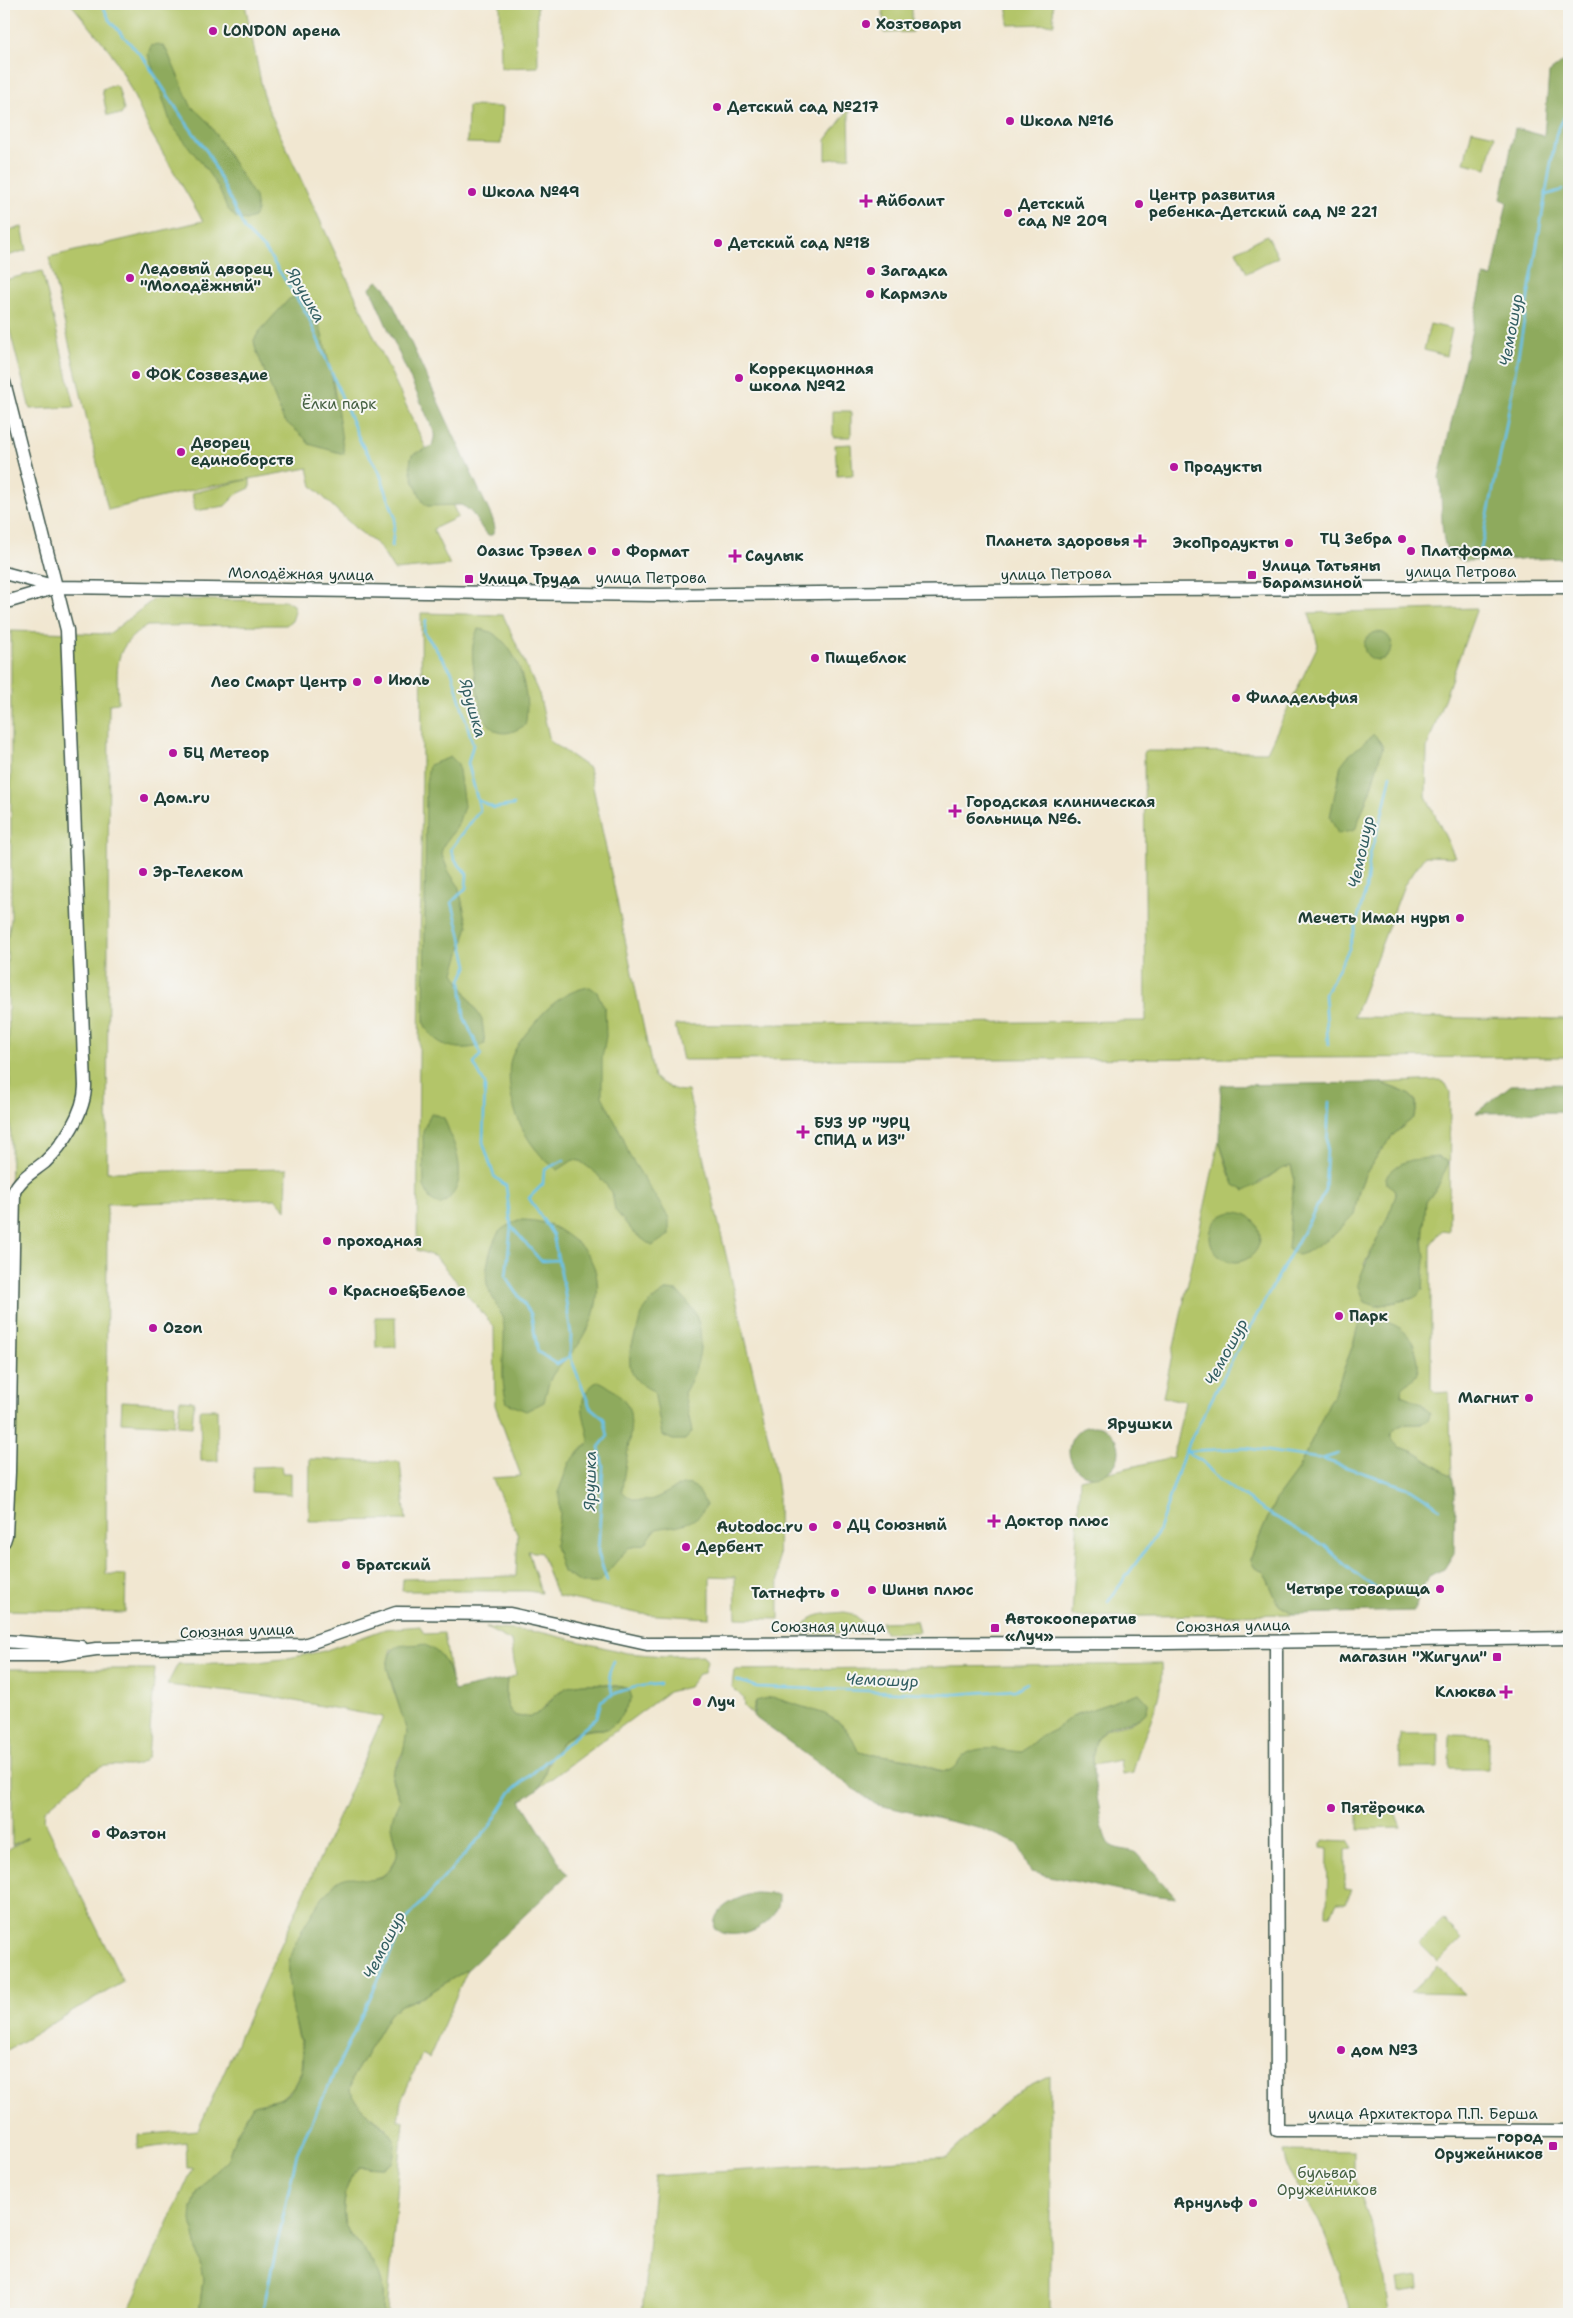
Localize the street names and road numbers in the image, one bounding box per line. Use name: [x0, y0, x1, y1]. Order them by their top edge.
street label: улица Петрова: [1406, 562, 1517, 582]
street label: Молодёжная улица: [228, 563, 375, 585]
street label: улица Петрова: [1000, 563, 1112, 585]
street label: улица Петрова: [596, 568, 707, 588]
street label: Союзная улица: [1176, 1615, 1291, 1637]
street label: Союзная улица: [771, 1617, 886, 1637]
street label: Союзная улица: [179, 1619, 295, 1643]
street label: улица Архитектора П.П. Берша: [1308, 2104, 1539, 2124]

